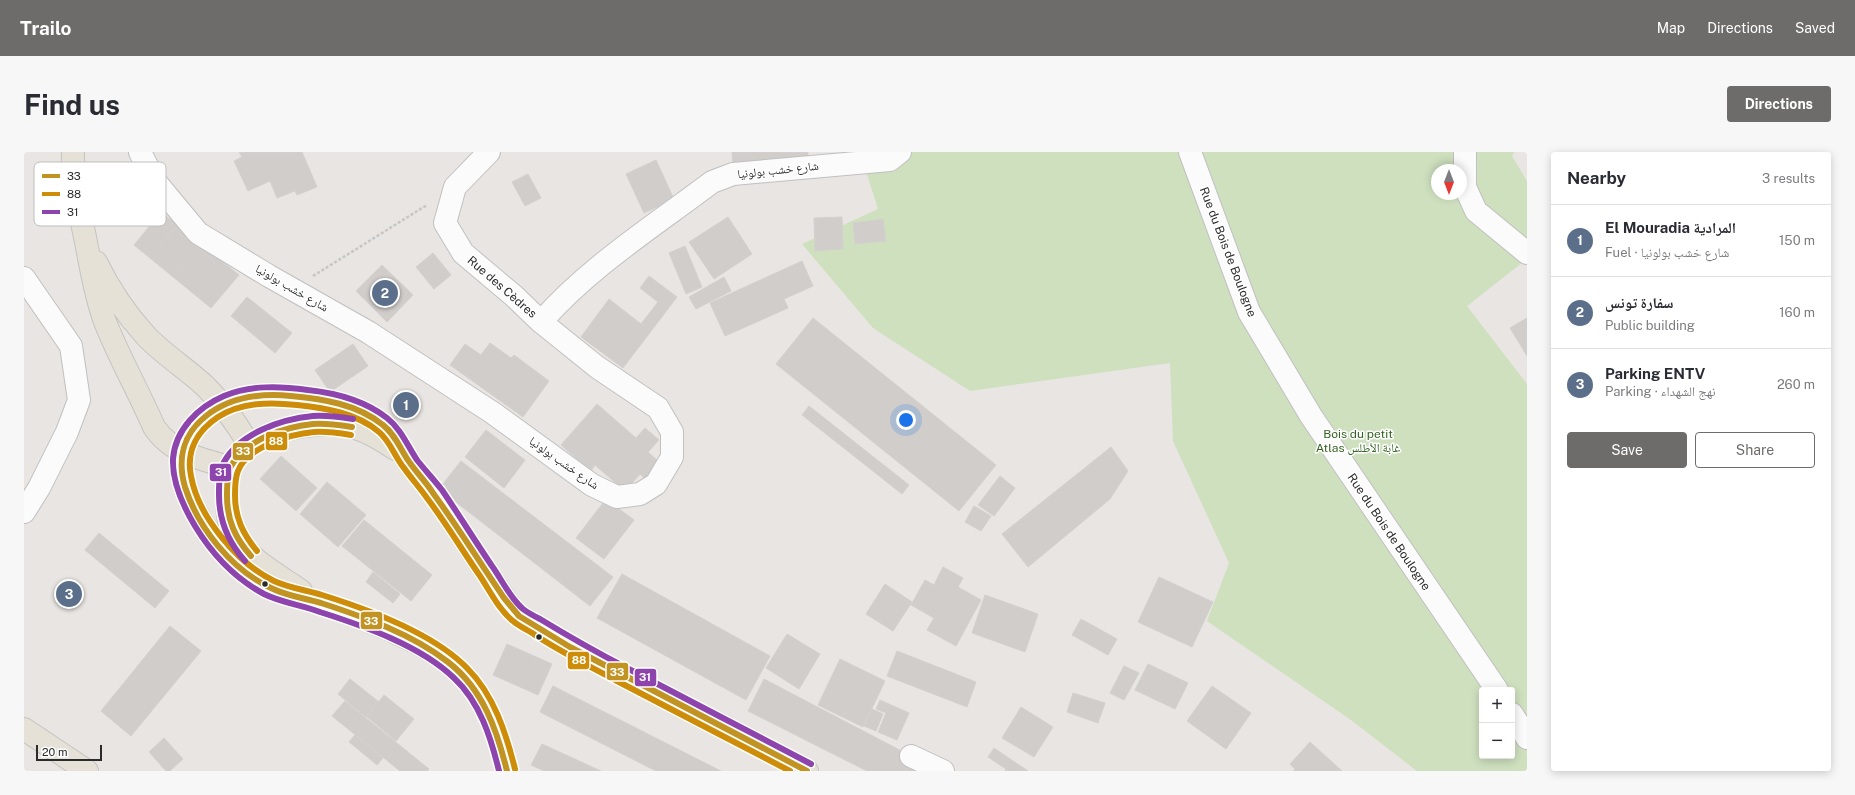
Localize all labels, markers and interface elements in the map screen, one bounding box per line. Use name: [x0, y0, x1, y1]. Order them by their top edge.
text: Trailo: [20, 17, 72, 39]
text: Map: [1657, 20, 1685, 36]
text: Directions: [1707, 20, 1773, 36]
text: Saved: [1795, 20, 1835, 36]
button: Directions: [1727, 86, 1831, 122]
text: Find us: [24, 88, 120, 121]
street label: شارع خشب بولونيا: [737, 159, 820, 182]
legend: [34, 162, 166, 226]
north arrow: [1431, 164, 1467, 200]
text: Nearby: [1567, 168, 1626, 188]
text: 33: [67, 170, 81, 182]
text: 3 results: [1762, 171, 1815, 186]
street label: Rue du Bois de Boulogne: [1197, 185, 1259, 319]
text: 88: [67, 188, 81, 200]
text: 31: [67, 206, 78, 218]
text: El Mouradia المرادية: [1605, 219, 1736, 236]
text: 1: [1577, 233, 1583, 248]
text: 150 m: [1779, 233, 1815, 248]
text: Fuel · شارع خشب بولونيا: [1605, 245, 1729, 260]
street label: Rue des Cèdres: [465, 253, 539, 321]
street label: شارع خشب بولونيا: [253, 261, 331, 315]
pin: 2: [372, 278, 398, 308]
text: سفارة تونس: [1605, 294, 1674, 311]
text: 2: [1576, 305, 1584, 320]
text: 160 m: [1779, 305, 1815, 320]
text: Public building: [1605, 318, 1695, 333]
text: Parking ENTV: [1605, 365, 1705, 382]
text: 3: [1576, 377, 1584, 392]
text: 260 m: [1777, 377, 1815, 392]
text: Parking · نهج الشهداء: [1605, 384, 1716, 399]
pin: 1: [393, 390, 419, 420]
your location: [896, 410, 916, 430]
park label: Bois du petit Atlas غابة الأطلس: [1316, 427, 1400, 455]
line badge: 88: [265, 431, 288, 451]
button: Save: [1567, 432, 1687, 468]
button: Share: [1695, 432, 1815, 468]
street label: شارع خشب بولونيا: [526, 434, 602, 493]
text: 88: [269, 435, 283, 447]
line badge: 33: [232, 442, 254, 461]
text: 33: [236, 445, 250, 457]
line badge: 31: [209, 463, 232, 482]
text: 31: [215, 466, 227, 478]
street label: Rue du Bois de Boulogne: [1345, 471, 1434, 593]
pin: 3: [56, 579, 82, 609]
unlabelled marker: [260, 579, 270, 589]
line badge: 33: [360, 611, 383, 630]
text: 33: [364, 615, 378, 627]
unlabelled marker: [534, 632, 544, 642]
line badge: 88: [567, 651, 590, 670]
text: 88: [572, 654, 586, 666]
line badge: 33: [606, 662, 629, 681]
text: 33: [610, 666, 624, 678]
line badge: 31: [634, 668, 657, 687]
text: 31: [639, 671, 651, 683]
map controls: [1479, 687, 1515, 759]
button: +: [1479, 687, 1515, 723]
button: −: [1479, 723, 1515, 759]
scale bar: [36, 743, 102, 762]
text: 20 m: [42, 746, 67, 758]

